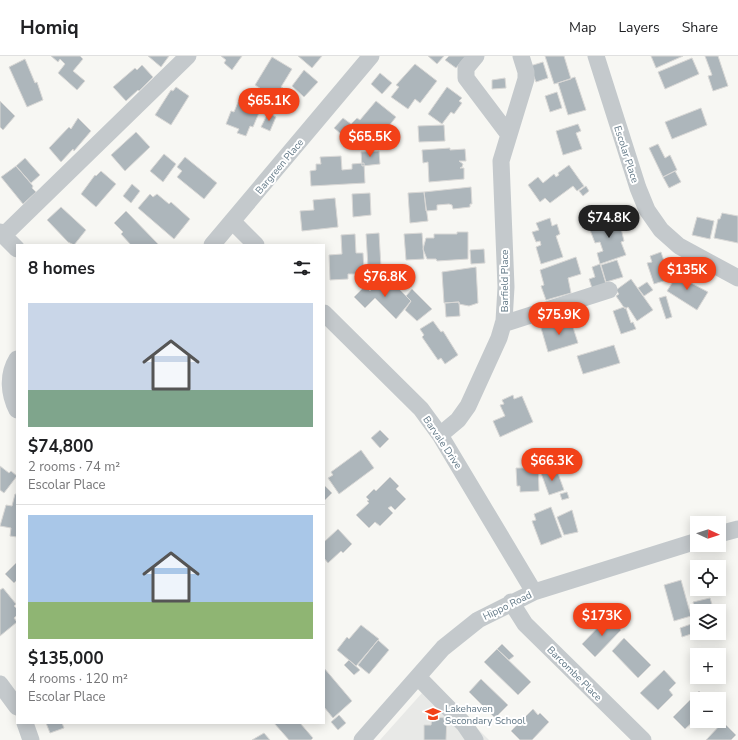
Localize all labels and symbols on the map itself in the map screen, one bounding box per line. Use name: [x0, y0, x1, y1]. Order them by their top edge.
pin: $65.1K: [236, 88, 302, 122]
pin: $65.5K: [337, 124, 403, 158]
street label: Escolar Place: [610, 124, 642, 185]
street label: Bargreen Place: [252, 136, 307, 197]
pin: $74.8K: [576, 205, 642, 239]
street label: Barfield Place: [498, 250, 512, 312]
pin: $135K: [659, 257, 715, 291]
pin: $76.8K: [352, 264, 418, 298]
pin: $75.9K: [526, 302, 592, 336]
street label: Barvale Drive: [419, 413, 465, 472]
pin: $66.3K: [519, 448, 585, 482]
north arrow: [690, 516, 726, 552]
street label: Hippo Road: [481, 588, 534, 624]
pin: $173K: [574, 603, 630, 637]
street label: Barcombe Place: [544, 643, 605, 704]
place label: Lakehaven Secondary School: [445, 702, 526, 728]
school or university icon: Lakehaven Secondary School: [424, 705, 442, 723]

